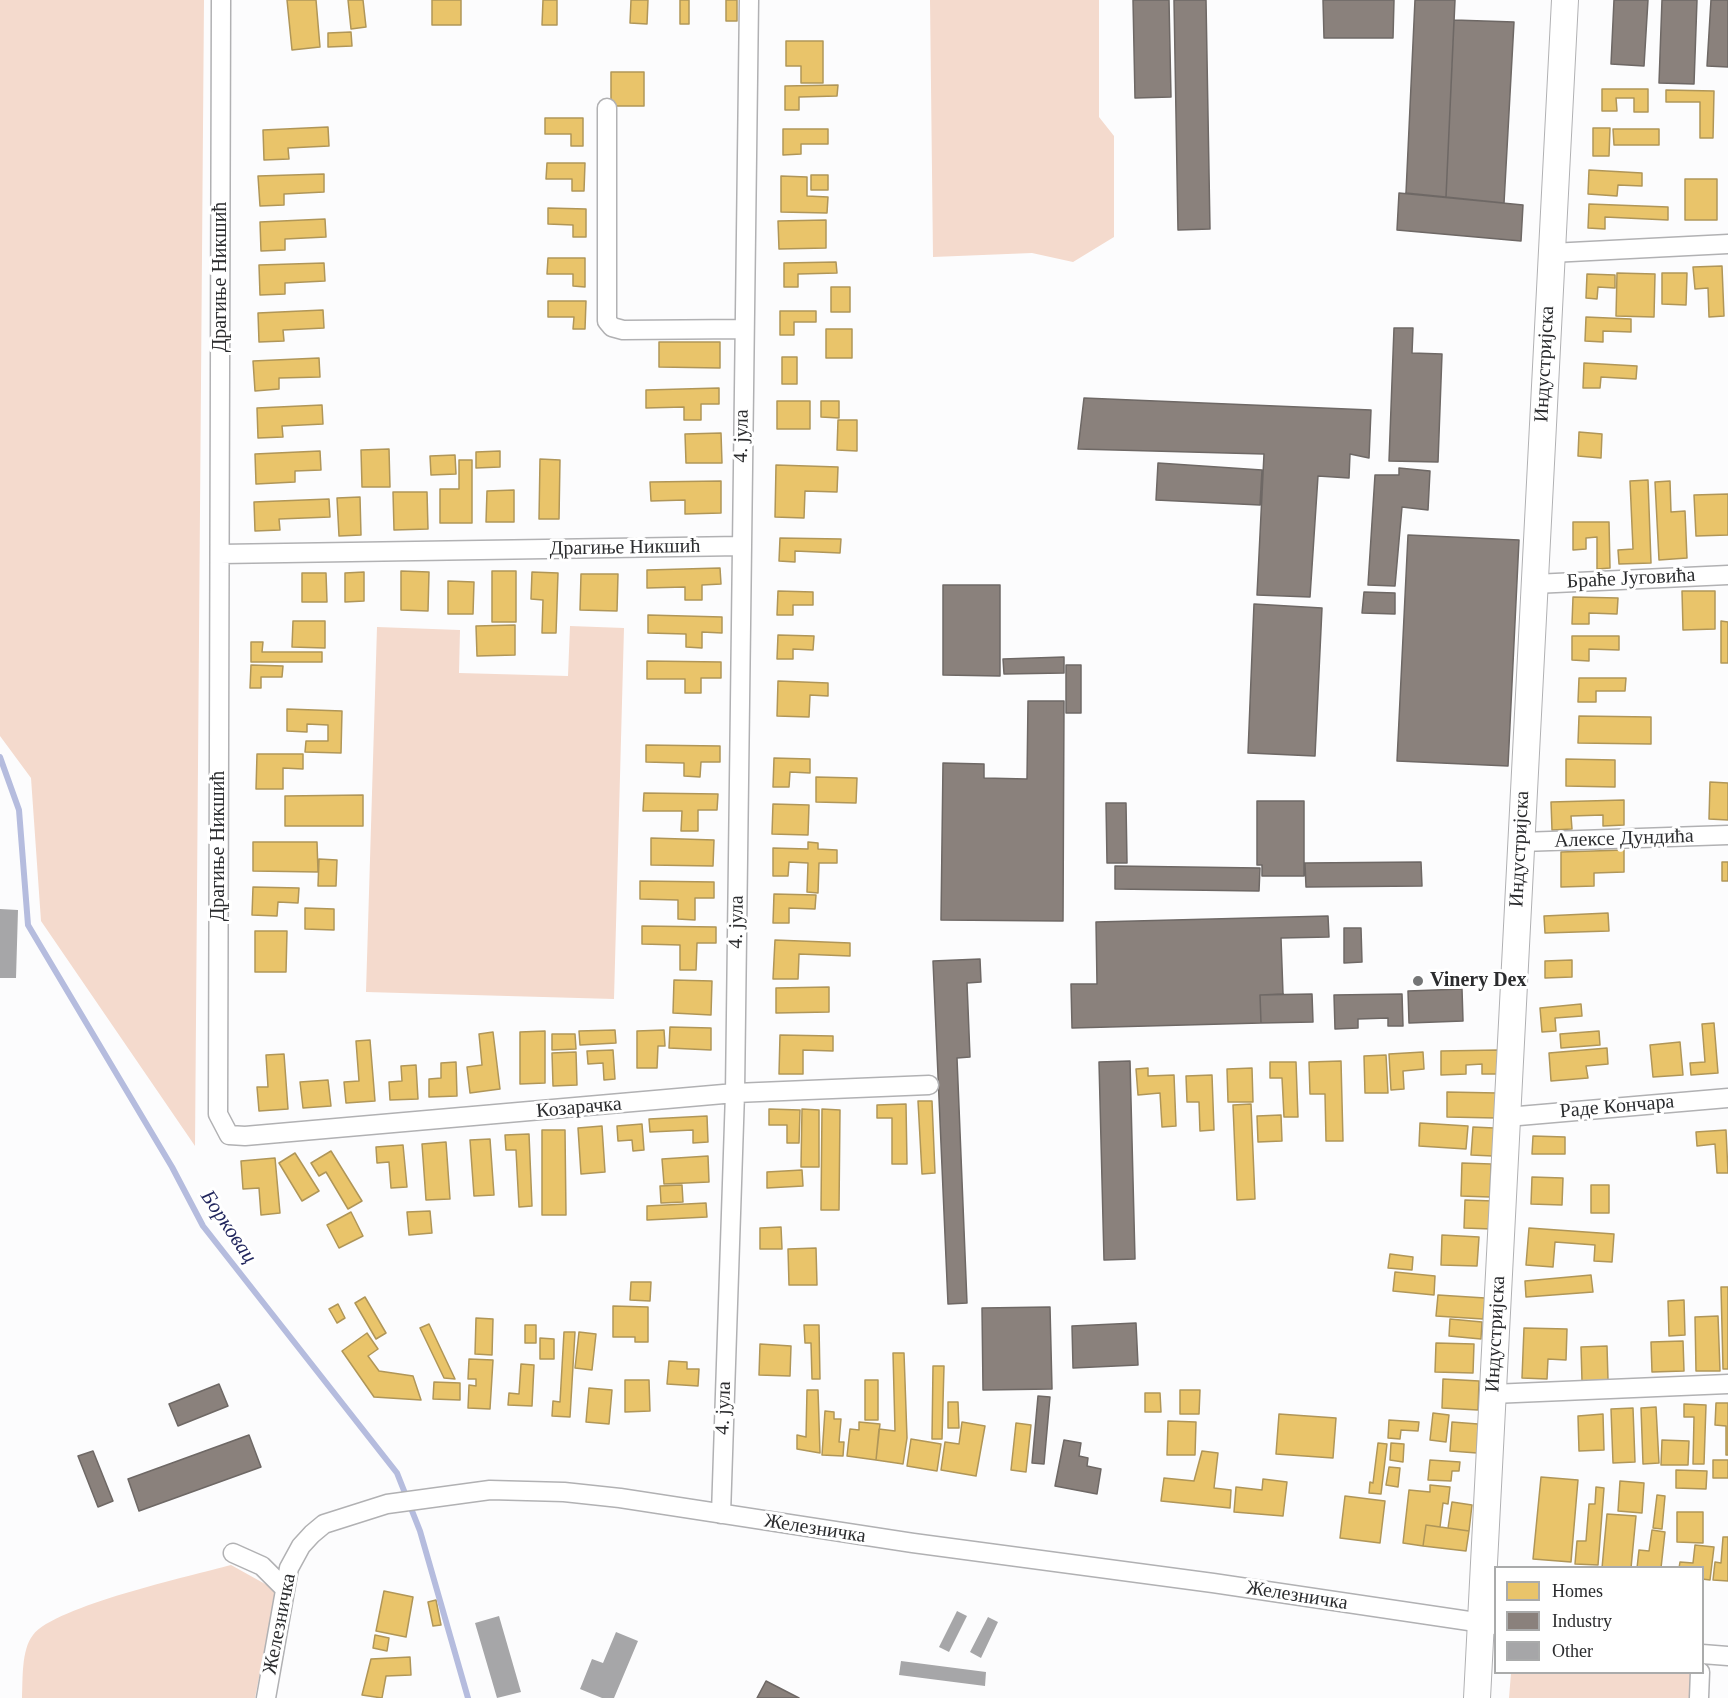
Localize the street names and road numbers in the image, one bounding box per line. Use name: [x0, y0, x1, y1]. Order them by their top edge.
street label: Драгиње Никшић: [209, 202, 233, 352]
street label: Индустријска: [1530, 305, 1560, 423]
street label: 4. јула: [730, 409, 754, 463]
street label: Драгиње Никшић: [549, 535, 701, 561]
street label: Браће Југовића: [1566, 564, 1696, 594]
street label: Драгиње Никшић: [207, 771, 231, 921]
street label: Индустријска: [1505, 790, 1535, 908]
street label: Алексе Дундића: [1554, 825, 1694, 853]
street label: 4. јула: [725, 895, 749, 949]
street label: Раде Кончара: [1559, 1090, 1675, 1124]
street label: Козарачка: [535, 1092, 623, 1124]
street label: Индустријска: [1481, 1275, 1511, 1393]
street label: 4. јула: [711, 1381, 737, 1435]
street label: Железничка: [762, 1509, 868, 1549]
street label: Железничка: [258, 1571, 302, 1677]
street label: Железничка: [1244, 1576, 1350, 1616]

